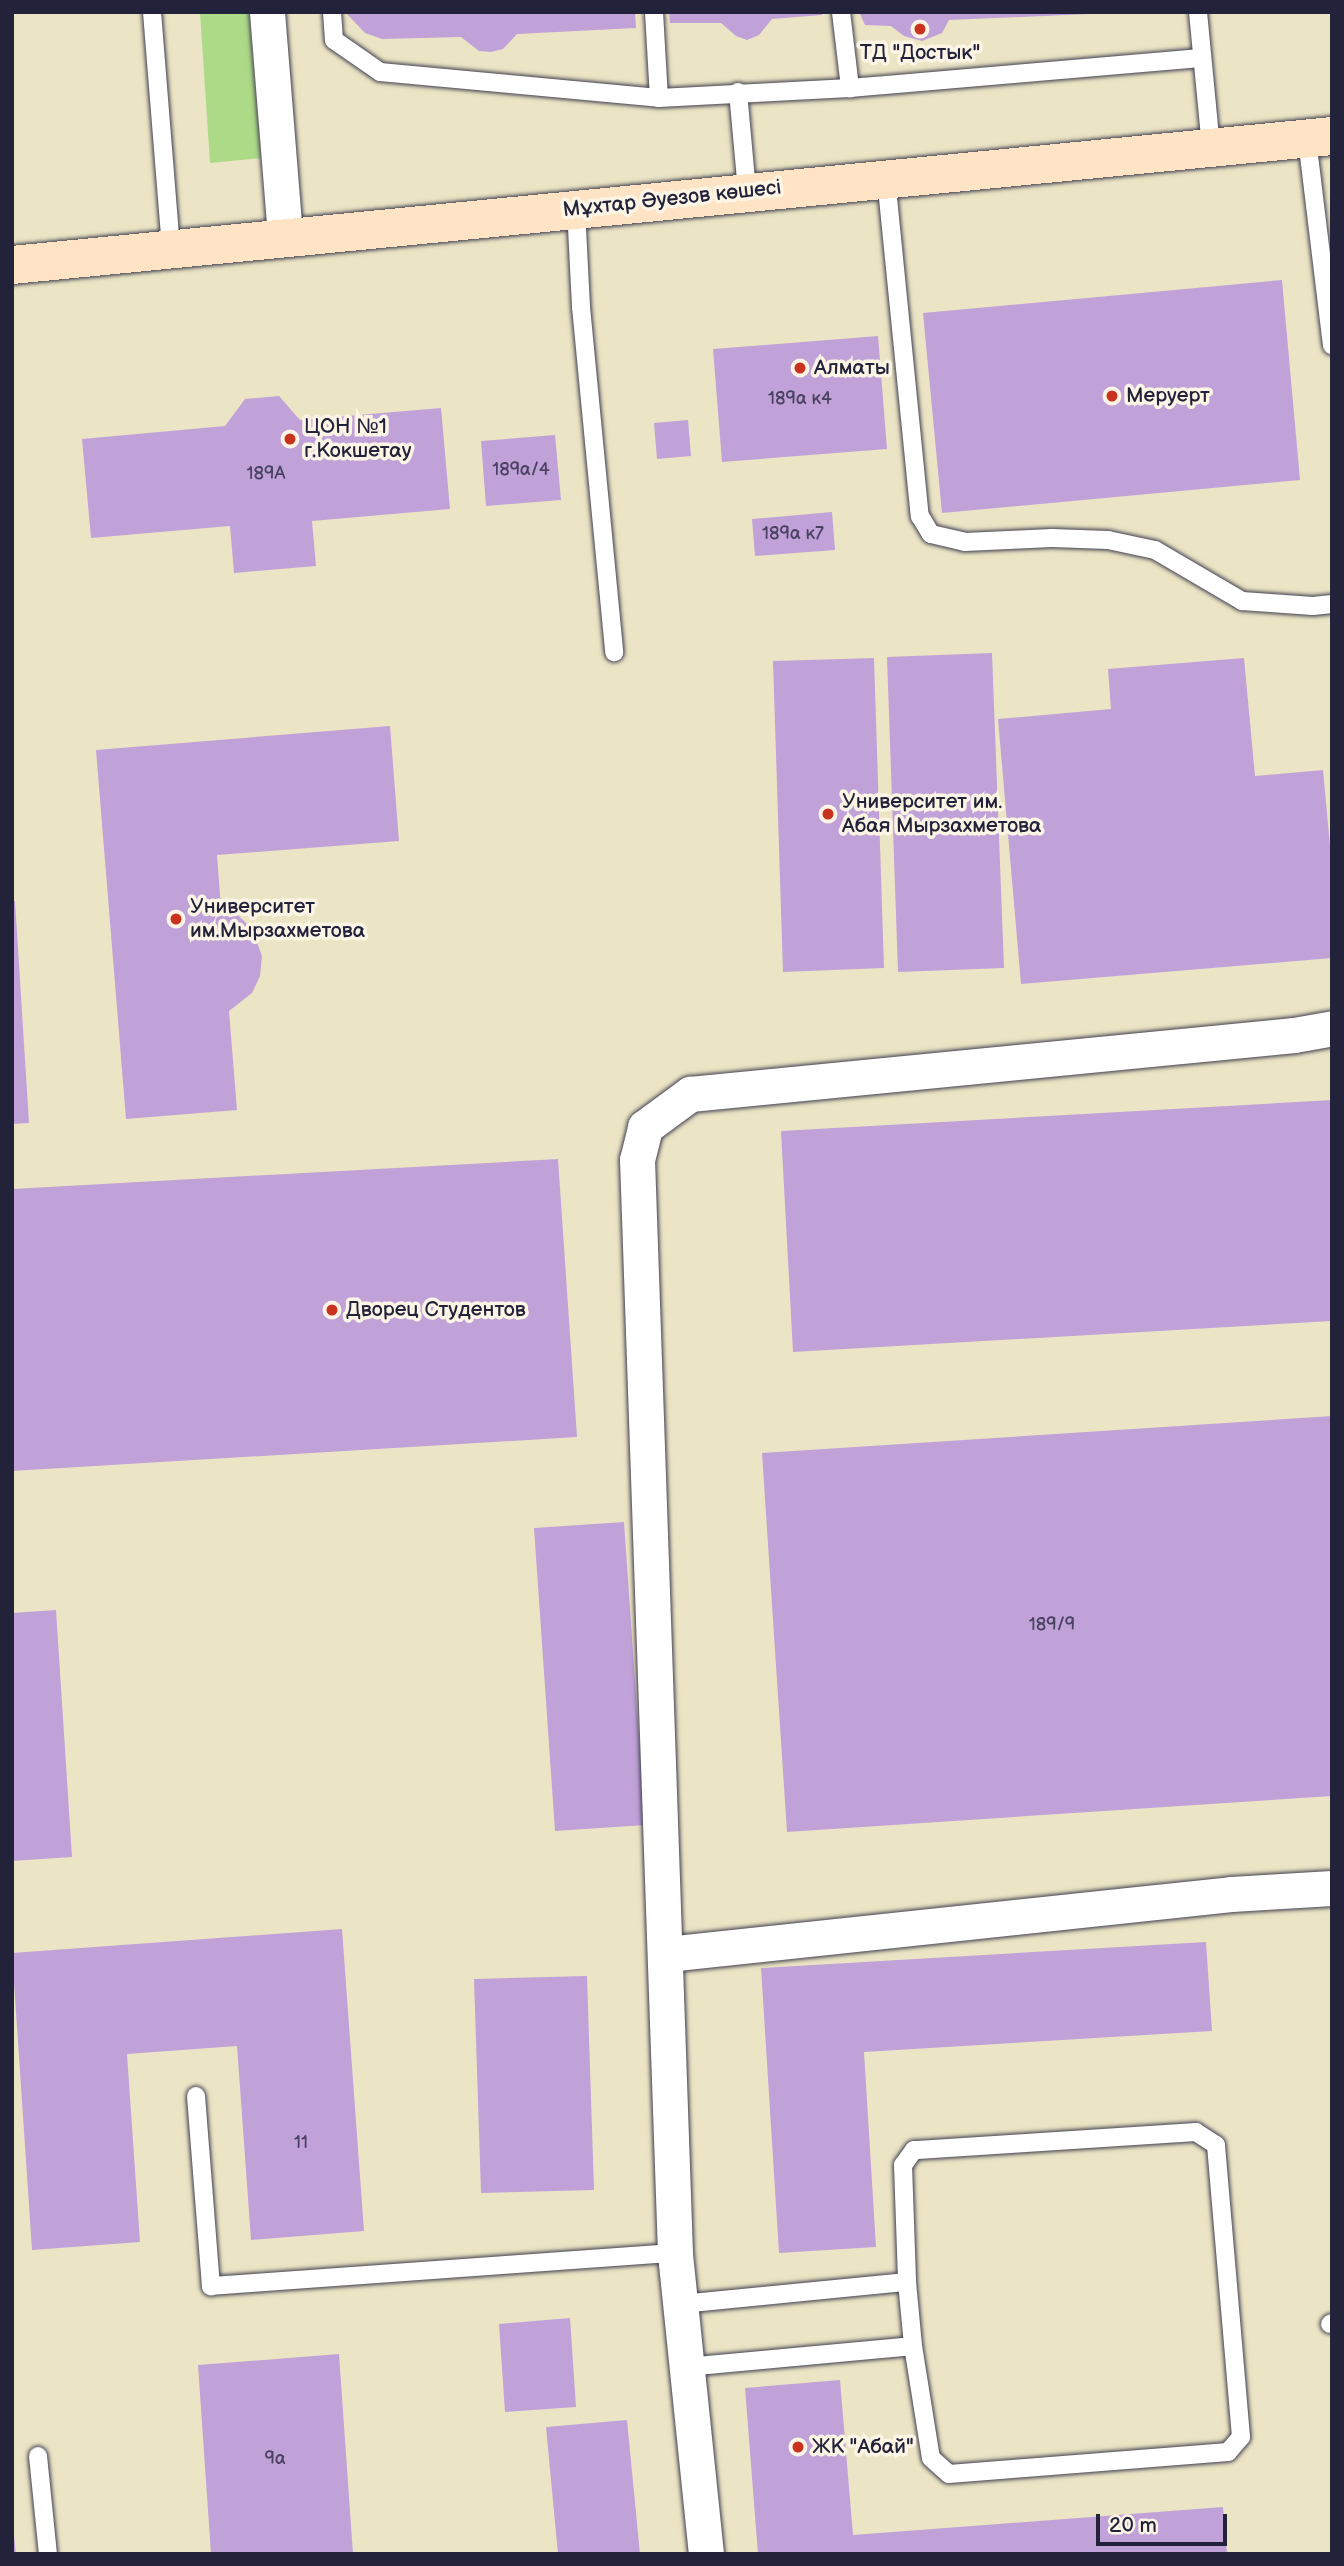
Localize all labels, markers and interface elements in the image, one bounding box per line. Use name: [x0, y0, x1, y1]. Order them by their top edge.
marker: ТД "Достык": [912, 21, 928, 37]
place label: ТД "Достык": [860, 40, 980, 66]
street label: Мұхтар Әуезов көшесі: [561, 175, 783, 223]
place label: Алматы: [814, 355, 890, 381]
marker: Алматы: [792, 360, 808, 376]
place label: Меруерт: [1126, 383, 1210, 409]
house number: 189а к4: [768, 388, 832, 410]
marker: Меруерт: [1104, 388, 1120, 404]
place label: ЦОН №1 г.Кокшетау: [304, 414, 411, 464]
marker: ЦОН №1 г.Кокшетау: [282, 431, 298, 447]
house number: 189а/4: [492, 459, 550, 481]
house number: 189А: [247, 463, 285, 485]
house number: 189а к7: [762, 523, 824, 545]
place label: Университет им. Абая Мырзахметова: [842, 789, 1041, 839]
marker: Университет им. Абая Мырзахметова: [820, 806, 836, 822]
place label: Университет им.Мырзахметова: [190, 894, 365, 944]
marker: Университет им.Мырзахметова: [168, 911, 184, 927]
place label: Дворец Студентов: [346, 1297, 526, 1323]
marker: Дворец Студентов: [324, 1302, 340, 1318]
house number: 189/9: [1029, 1614, 1075, 1636]
house number: 11: [294, 2132, 308, 2154]
place label: ЖК "Абай": [812, 2434, 914, 2460]
marker: ЖК "Абай": [790, 2439, 806, 2455]
house number: 9а: [264, 2448, 286, 2470]
scale bar: [1099, 2500, 1230, 2544]
text: 20 m: [1109, 2513, 1157, 2538]

